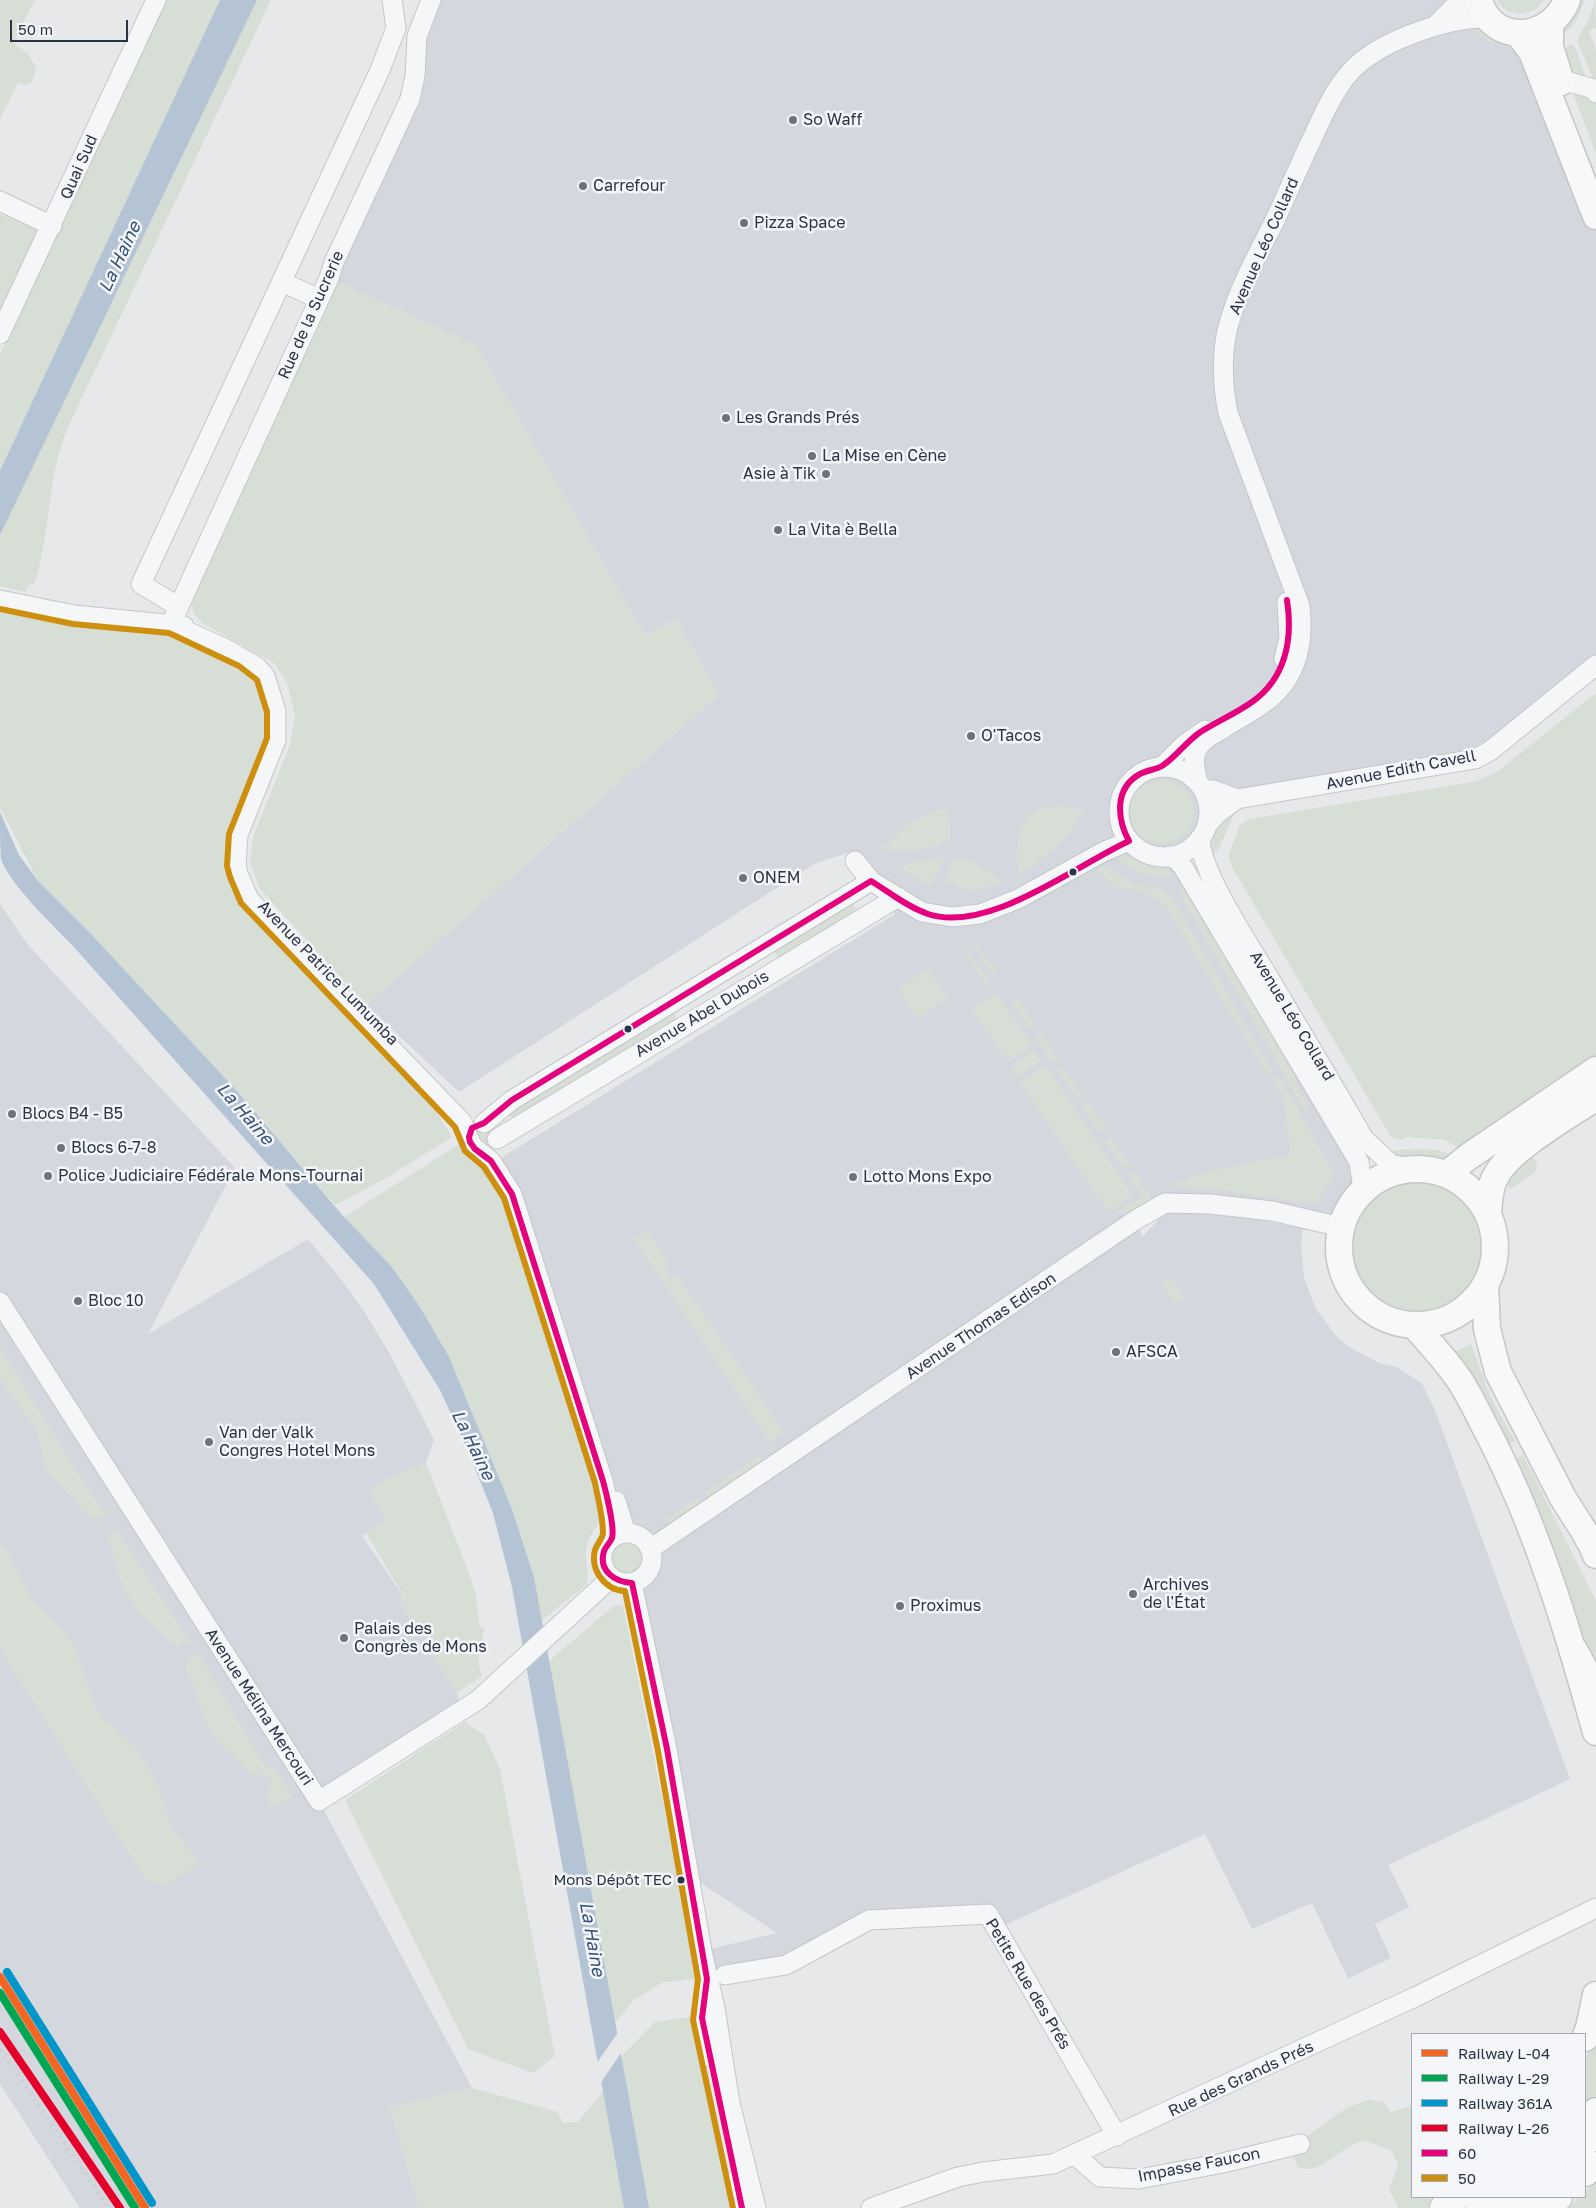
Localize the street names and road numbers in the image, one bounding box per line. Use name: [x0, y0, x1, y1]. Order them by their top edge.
street label: Quai Sud: [56, 132, 102, 202]
street label: Avenue Léo Collard: [1225, 174, 1303, 318]
street label: Rue de la Sucrerie: [274, 248, 348, 382]
street label: Avenue Edith Cavell: [1324, 746, 1478, 794]
street label: Avenue Patrice Lumumba: [254, 897, 402, 1049]
street label: Avenue Léo Collard: [1246, 948, 1338, 1084]
street label: Avenue Abel Dubois: [632, 966, 772, 1062]
street label: Avenue Thomas Edison: [902, 1269, 1060, 1383]
street label: Avenue Mélina Mercouri: [201, 1625, 317, 1789]
street label: Petite Rue des Prés: [981, 1915, 1075, 2053]
street label: Rue des Grands Prés: [1165, 2037, 1317, 2121]
street label: Impasse Faucon: [1136, 2144, 1262, 2186]

